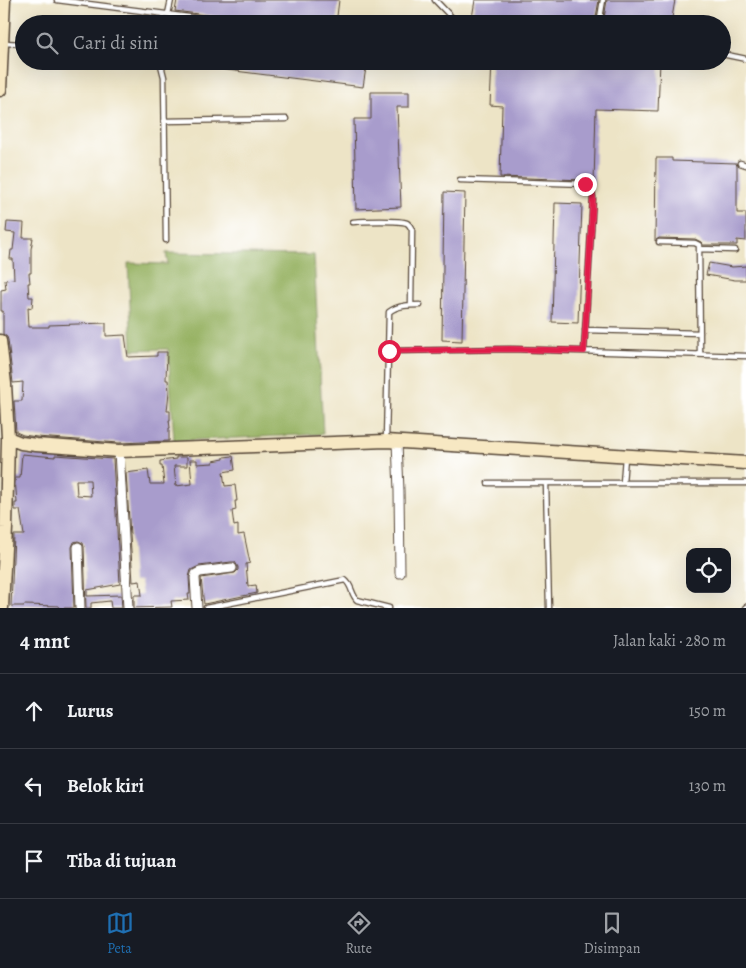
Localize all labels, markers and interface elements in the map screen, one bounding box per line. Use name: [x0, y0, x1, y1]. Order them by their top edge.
search box: [15, 15, 731, 70]
icon: search: [33, 29, 61, 57]
text: Cari di sini: [73, 30, 158, 56]
route end: [574, 173, 597, 196]
route start: [378, 340, 401, 363]
map controls: [686, 548, 731, 593]
button: locate: [686, 548, 731, 593]
text: 4 mnt: [20, 627, 70, 655]
text: Jalan kaki · 280 m: [613, 630, 726, 652]
icon: ahead: [20, 697, 48, 725]
text: Lurus: [67, 698, 113, 724]
text: 150 m: [689, 700, 726, 722]
icon: left: [20, 772, 48, 800]
text: Belok kiri: [67, 773, 144, 799]
text: 130 m: [689, 775, 726, 797]
icon: arrive: [20, 847, 48, 875]
text: Tiba di tujuan: [67, 848, 176, 874]
tab: Peta: [106, 909, 134, 958]
tab: Rute: [345, 909, 373, 958]
tab: Disimpan: [584, 909, 640, 958]

